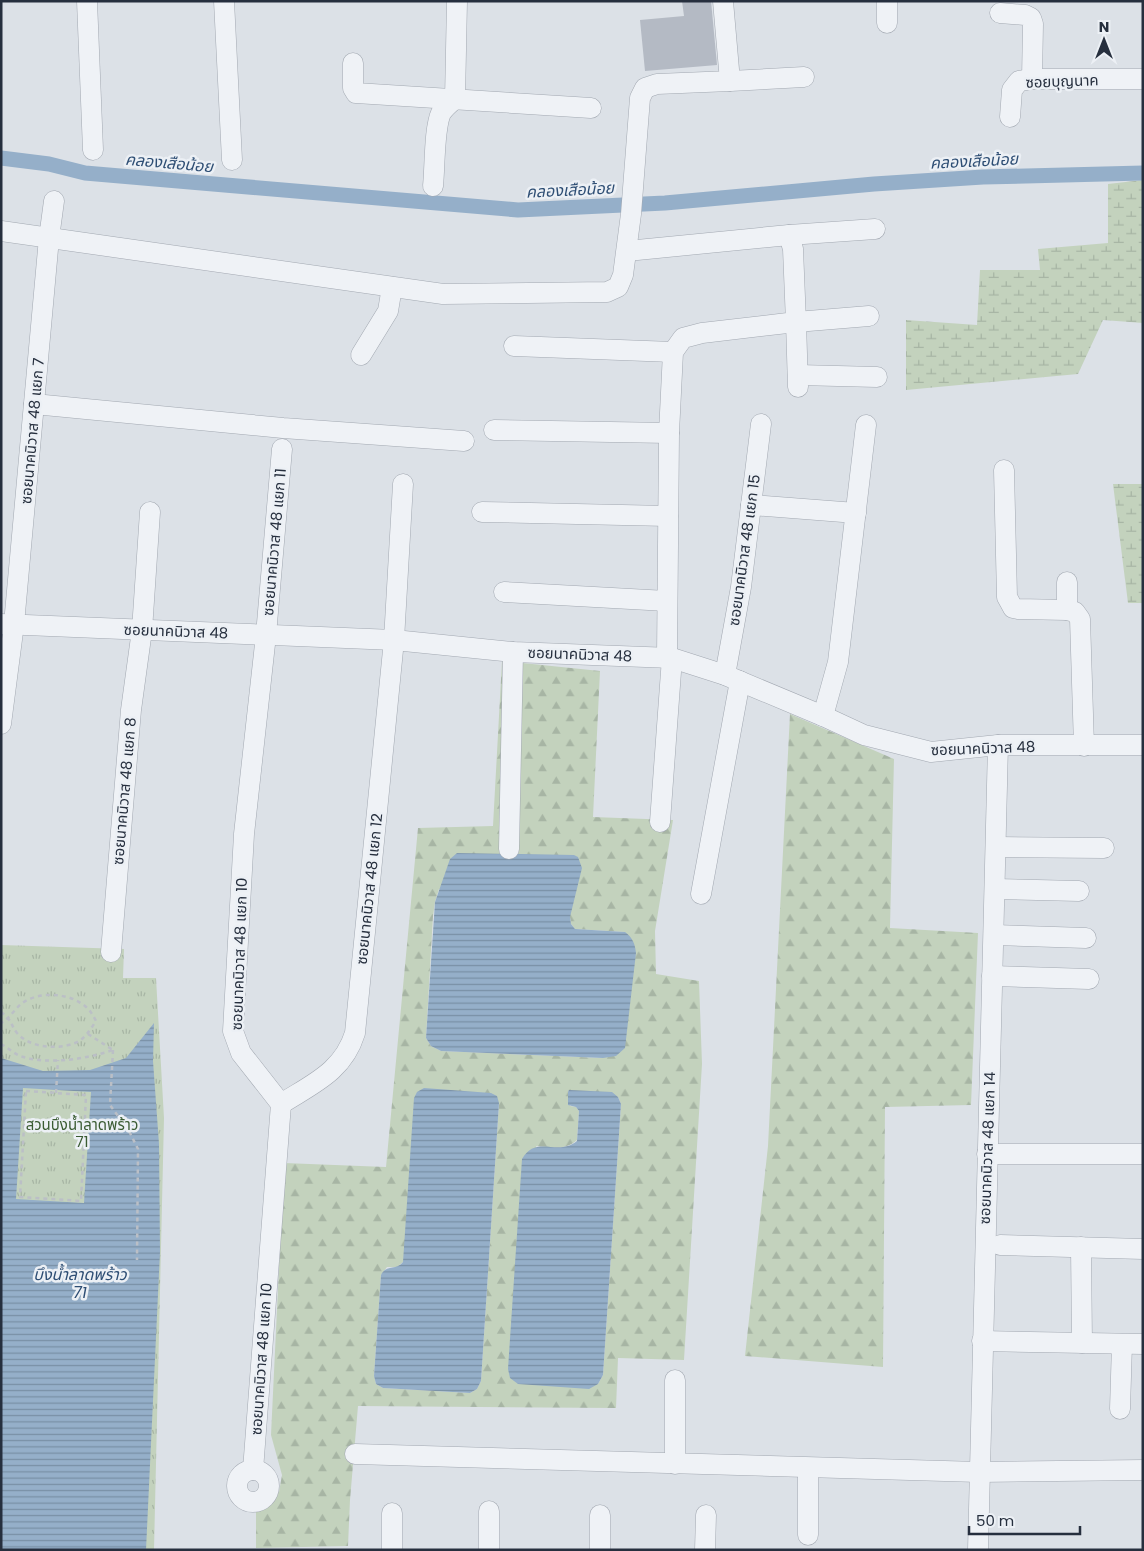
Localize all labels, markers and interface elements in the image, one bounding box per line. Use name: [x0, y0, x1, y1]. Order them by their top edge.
north arrow: [1079, 15, 1129, 65]
text: N: [1099, 17, 1109, 37]
street label: ซอยบุญนาค: [1025, 69, 1099, 93]
water label: คลองเสือน้อย: [929, 147, 1020, 175]
water label: คลองเสือน้อย: [124, 148, 215, 178]
water label: คลองเสือน้อย: [525, 176, 616, 204]
street label: ซอยนาคนิวาส 48 แยก 7: [15, 357, 49, 505]
street label: ซอยนาคนิวาส 48 แยก 11: [257, 467, 291, 617]
street label: ซอยนาคนิวาส 48 แยก 15: [723, 473, 765, 627]
street label: ซอยนาคนิวาส 48: [123, 619, 229, 643]
street label: ซอยนาคนิวาส 48: [527, 642, 633, 666]
street label: ซอยนาคนิวาส 48 แยก 8: [107, 716, 141, 866]
street label: ซอยนาคนิวาส 48: [930, 736, 1036, 760]
street label: ซอยนาคนิวาส 48 แยก 12: [351, 812, 387, 966]
street label: ซอยนาคนิวาส 48 แยก 10: [226, 877, 252, 1031]
street label: ซอยนาคนิวาส 48 แยก 14: [974, 1071, 1000, 1225]
park label: สวนบึงน้ำลาดพร้าว 71: [26, 1114, 138, 1152]
water label: บึงน้ำลาดพร้าว 71: [33, 1263, 128, 1304]
street label: ซอยนาคนิวาส 48 แยก 10: [245, 1282, 277, 1436]
scale bar: [969, 1504, 1080, 1536]
text: 50 m: [976, 1510, 1014, 1531]

